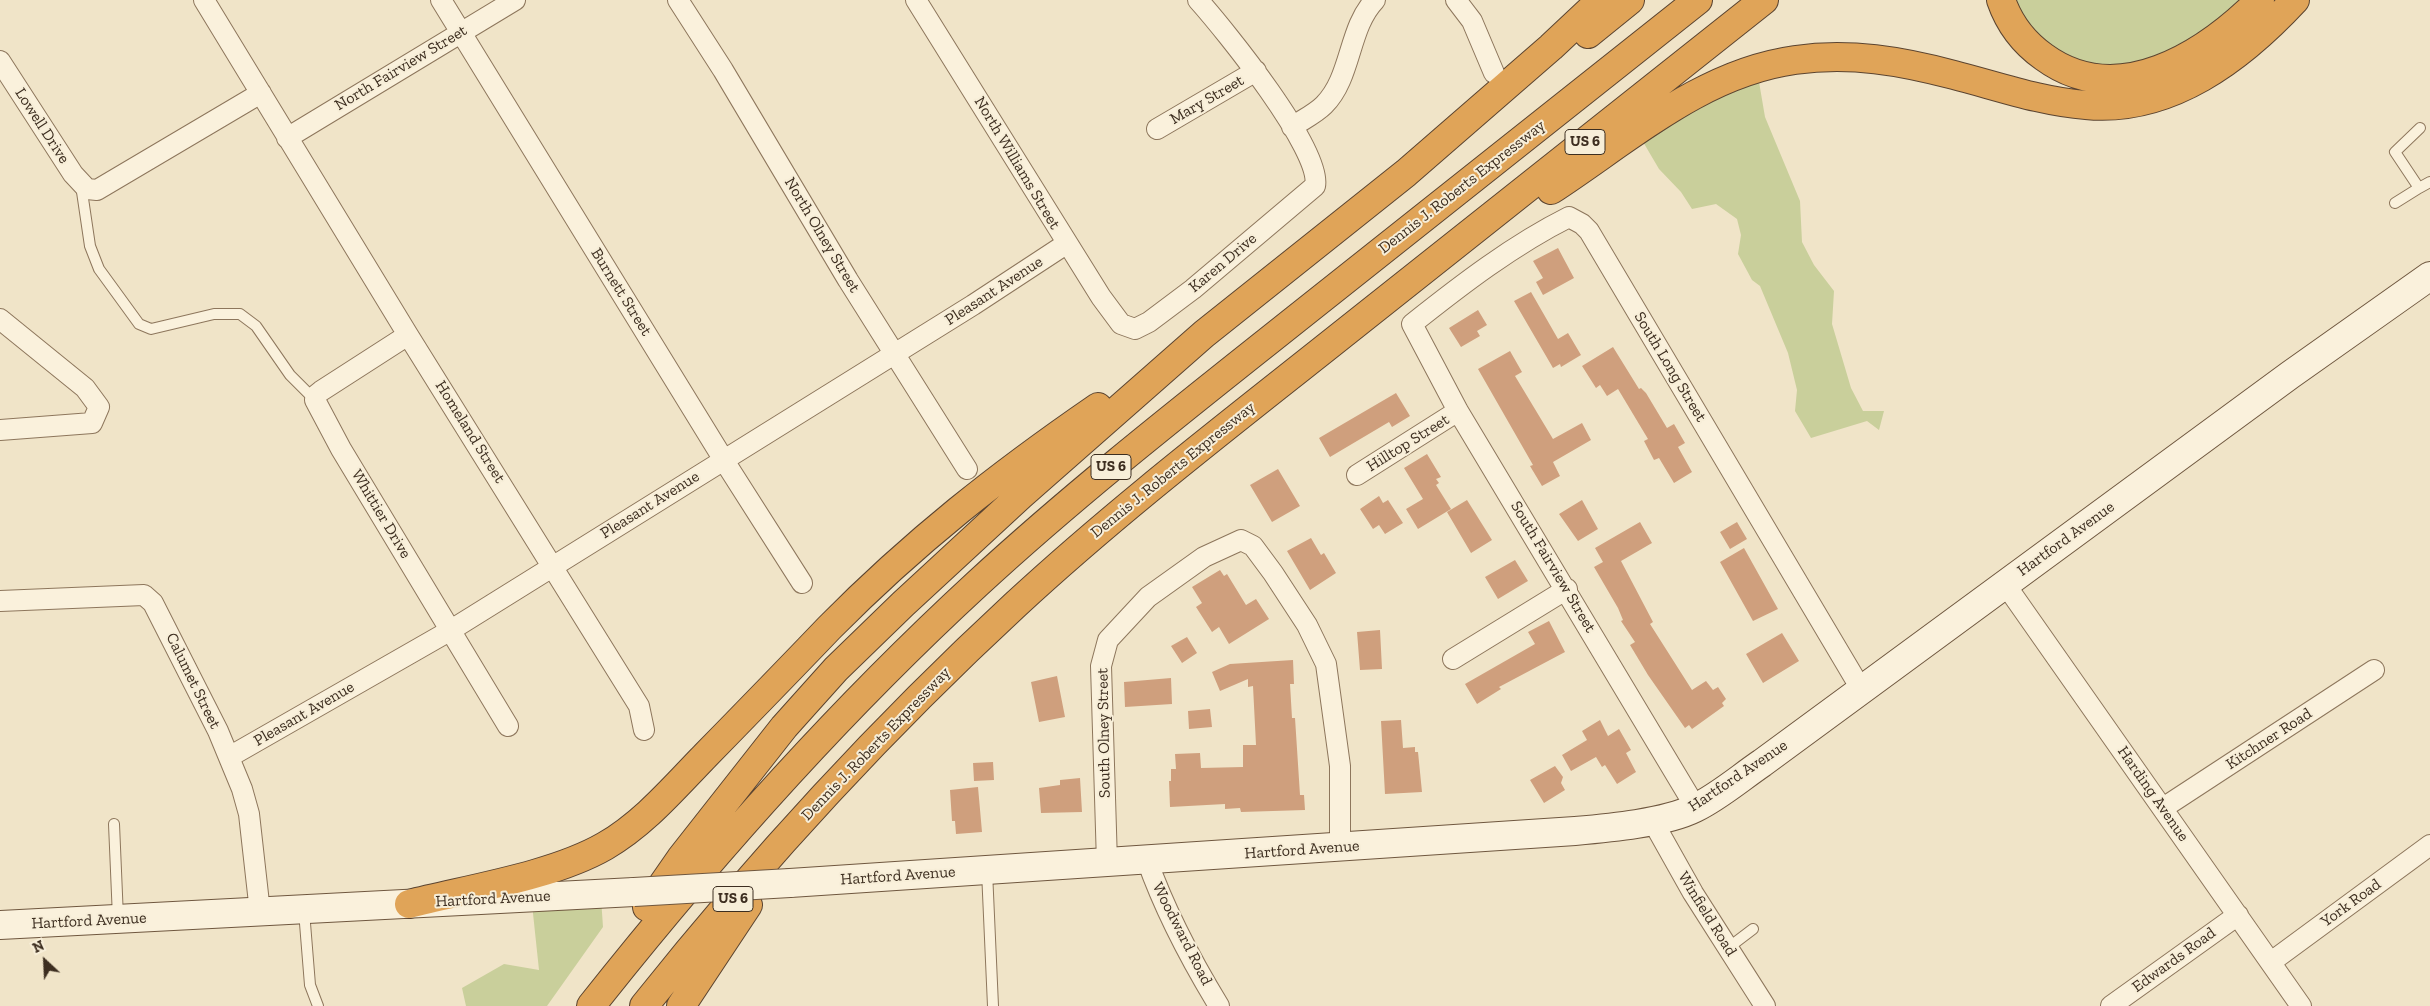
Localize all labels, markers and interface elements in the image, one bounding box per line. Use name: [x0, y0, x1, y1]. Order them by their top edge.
street label: North Fairview Street: [332, 21, 470, 115]
street label: Mary Street: [1167, 71, 1247, 129]
street label: Lowell Drive: [10, 85, 74, 167]
street label: North Williams Street: [970, 93, 1064, 233]
street label: Dennis J. Roberts Expressway: [1375, 116, 1549, 258]
road number: US 6: [1565, 130, 1605, 154]
street label: North Olney Street: [780, 174, 864, 296]
street label: Karen Drive: [1185, 229, 1261, 297]
street label: Burnett Street: [586, 245, 656, 339]
street label: Pleasant Avenue: [941, 252, 1047, 330]
street label: South Long Street: [1630, 309, 1710, 425]
street label: Homeland Street: [431, 377, 509, 487]
street label: Dennis J. Roberts Expressway: [1087, 398, 1259, 542]
street label: Hilltop Street: [1363, 410, 1453, 476]
road number: US 6: [1091, 454, 1131, 480]
street label: Whittier Drive: [347, 466, 415, 562]
street label: Pleasant Avenue: [597, 467, 703, 543]
street label: Hartford Avenue: [2014, 497, 2118, 581]
street label: South Fairview Street: [1506, 498, 1600, 636]
street label: Calumet Street: [161, 630, 225, 732]
street label: Dennis J. Roberts Expressway: [798, 663, 954, 825]
street label: South Olney Street: [1093, 668, 1115, 798]
street label: Pleasant Avenue: [250, 677, 358, 751]
street label: Kitchner Road: [2222, 704, 2316, 774]
street label: Hartford Avenue: [1685, 736, 1791, 816]
street label: Harding Avenue: [2113, 743, 2193, 845]
street label: Hartford Avenue: [1244, 836, 1360, 864]
street label: Hartford Avenue: [840, 862, 956, 890]
street label: Winfield Road: [1673, 868, 1741, 960]
street label: York Road: [2317, 875, 2385, 931]
street label: Woodward Road: [1148, 879, 1216, 989]
street label: Hartford Avenue: [435, 886, 551, 912]
road number: US 6: [713, 886, 753, 912]
street label: Hartford Avenue: [31, 908, 147, 934]
street label: Edwards Road: [2128, 923, 2220, 997]
north arrow: [20, 936, 70, 986]
text: N: [30, 937, 47, 957]

